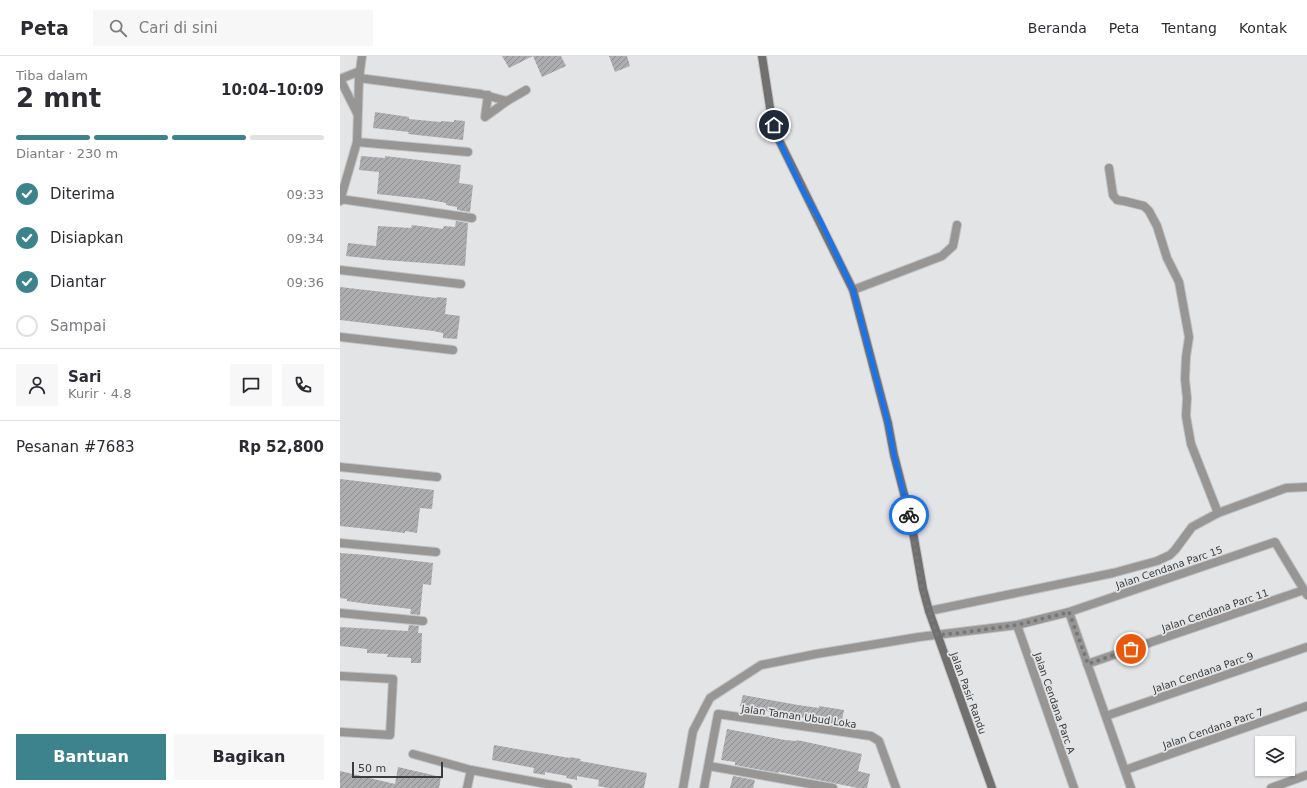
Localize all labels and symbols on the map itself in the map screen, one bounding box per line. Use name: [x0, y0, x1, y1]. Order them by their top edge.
pin: [757, 108, 791, 142]
courier: [889, 495, 929, 535]
street label: Jalan Cendana Parc 15: [1113, 544, 1224, 591]
street label: Jalan Cendana Parc 11: [1159, 587, 1270, 634]
pin: [1114, 632, 1148, 666]
street label: Jalan Pasir Randu: [948, 650, 988, 736]
street label: Jalan Cendana Parc A: [1032, 650, 1077, 755]
street label: Jalan Cendana Parc 9: [1150, 650, 1255, 695]
street label: Jalan Taman Ubud Loka: [740, 703, 857, 730]
street label: Jalan Cendana Parc 7: [1160, 706, 1265, 751]
scale bar: [352, 760, 443, 779]

